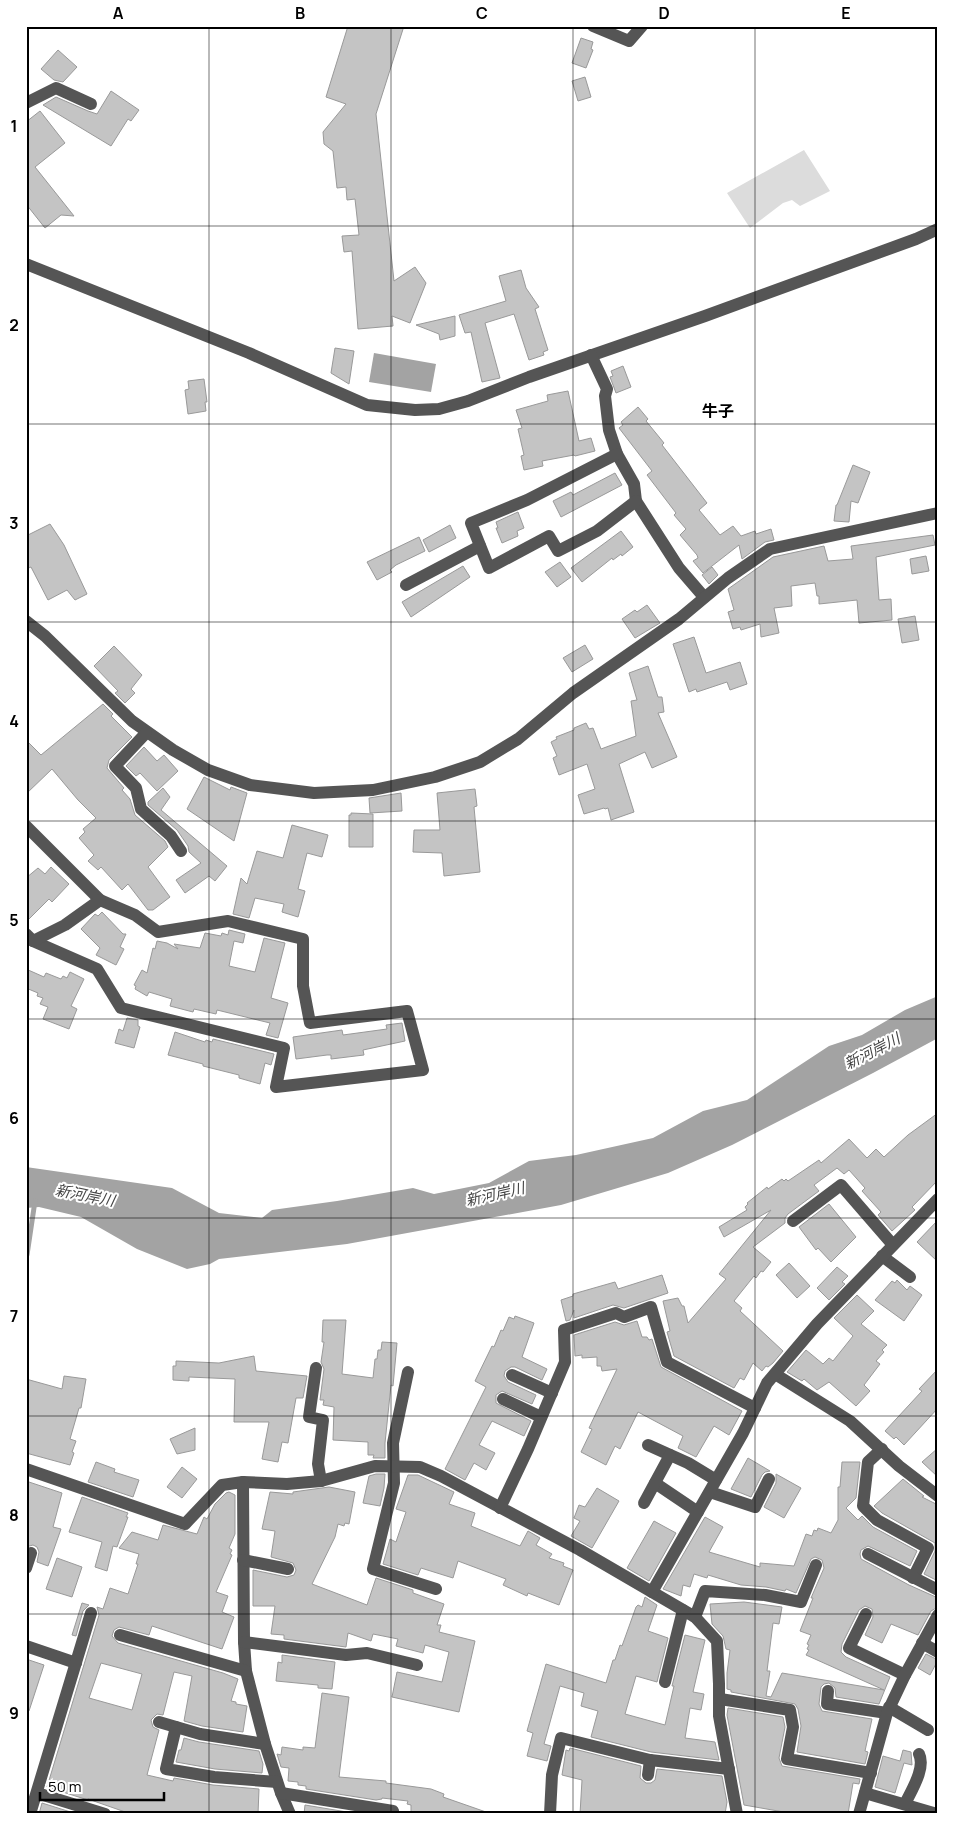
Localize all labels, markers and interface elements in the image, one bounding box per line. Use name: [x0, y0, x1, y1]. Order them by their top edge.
text: A: [113, 2, 124, 24]
text: B: [295, 2, 305, 24]
text: C: [476, 2, 488, 24]
text: D: [658, 2, 670, 24]
text: E: [841, 2, 851, 24]
text: 1: [10, 115, 18, 137]
text: 2: [9, 314, 19, 336]
district label: 牛子: [702, 400, 734, 422]
text: 3: [9, 512, 19, 534]
text: 4: [9, 710, 19, 732]
text: 5: [9, 909, 19, 931]
water label: 新河岸川: [840, 1027, 905, 1074]
text: 6: [9, 1107, 19, 1129]
water label: 新河岸川: [463, 1177, 529, 1211]
water label: 新河岸川: [54, 1179, 118, 1211]
text: 7: [10, 1305, 18, 1327]
text: 8: [9, 1504, 19, 1526]
text: 9: [9, 1702, 19, 1724]
scale bar: [40, 1770, 164, 1802]
text: 50 m: [48, 1776, 82, 1797]

